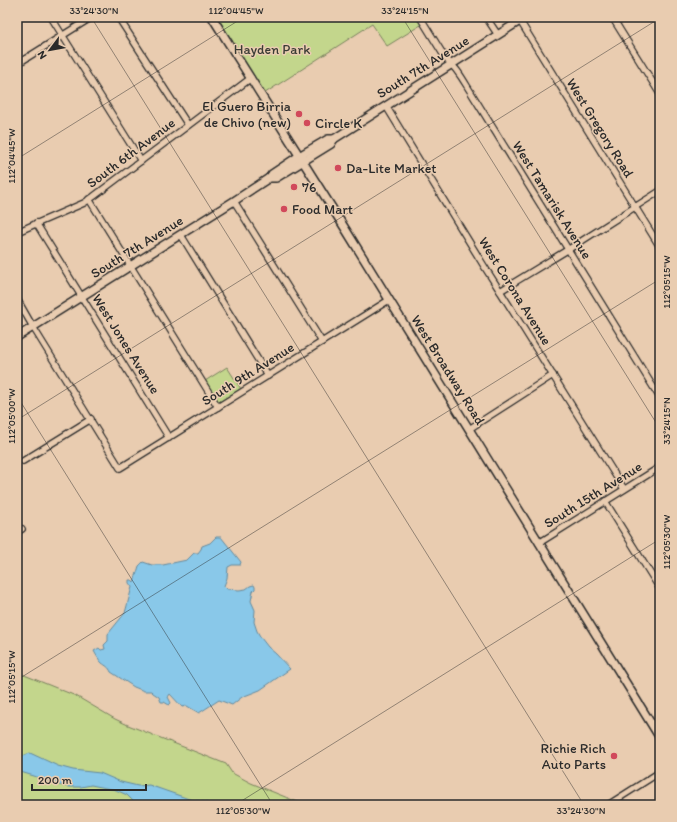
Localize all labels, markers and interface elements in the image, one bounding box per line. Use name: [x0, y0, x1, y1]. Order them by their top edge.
text: 33°24'30"N: [70, 4, 119, 17]
text: 112°04'45"W: [209, 4, 264, 17]
text: 33°24'15"N: [381, 4, 429, 17]
north arrow: [30, 30, 70, 70]
street label: South 7th Avenue: [374, 32, 472, 102]
park label: Hayden Park: [234, 41, 310, 58]
text: N: [34, 48, 49, 62]
street label: West Gregory Road: [563, 75, 638, 181]
place label: El Guero Birria de Chivo (new): [202, 98, 292, 131]
marker: El Guero Birria de Chivo (new): [294, 109, 304, 119]
street label: South 6th Avenue: [84, 114, 179, 192]
place label: Circle K: [315, 115, 362, 132]
marker: Circle K: [302, 118, 312, 128]
text: 112°04'45"W: [5, 128, 18, 183]
street label: West Tamarisk Avenue: [509, 138, 595, 263]
place label: Da-Lite Market: [346, 160, 437, 177]
marker: Da-Lite Market: [333, 163, 343, 173]
place label: 76: [302, 179, 316, 196]
marker: 76: [289, 182, 299, 192]
place label: Food Mart: [292, 201, 353, 218]
marker: Food Mart: [279, 204, 289, 214]
street label: South 7th Avenue: [88, 212, 186, 282]
street label: West Corona Avenue: [475, 234, 555, 349]
text: 112°05'15"W: [660, 255, 673, 308]
street label: West Jones Avenue: [88, 291, 164, 397]
street label: West Broadway Road: [407, 312, 489, 428]
street label: South 9th Avenue: [199, 339, 298, 409]
text: 112°05'00"W: [5, 388, 18, 444]
text: 33°24'15"N: [660, 397, 673, 445]
street label: South 15th Avenue: [541, 458, 645, 532]
text: 112°05'30"W: [660, 514, 673, 569]
text: 112°05'15"W: [5, 650, 18, 703]
place label: Richie Rich Auto Parts: [541, 740, 606, 773]
marker: Richie Rich Auto Parts: [609, 751, 619, 761]
scale bar: [32, 766, 146, 792]
text: 200 m: [38, 773, 72, 787]
text: 112°05'30"W: [216, 804, 271, 817]
text: 33°24'30"N: [557, 804, 606, 817]

